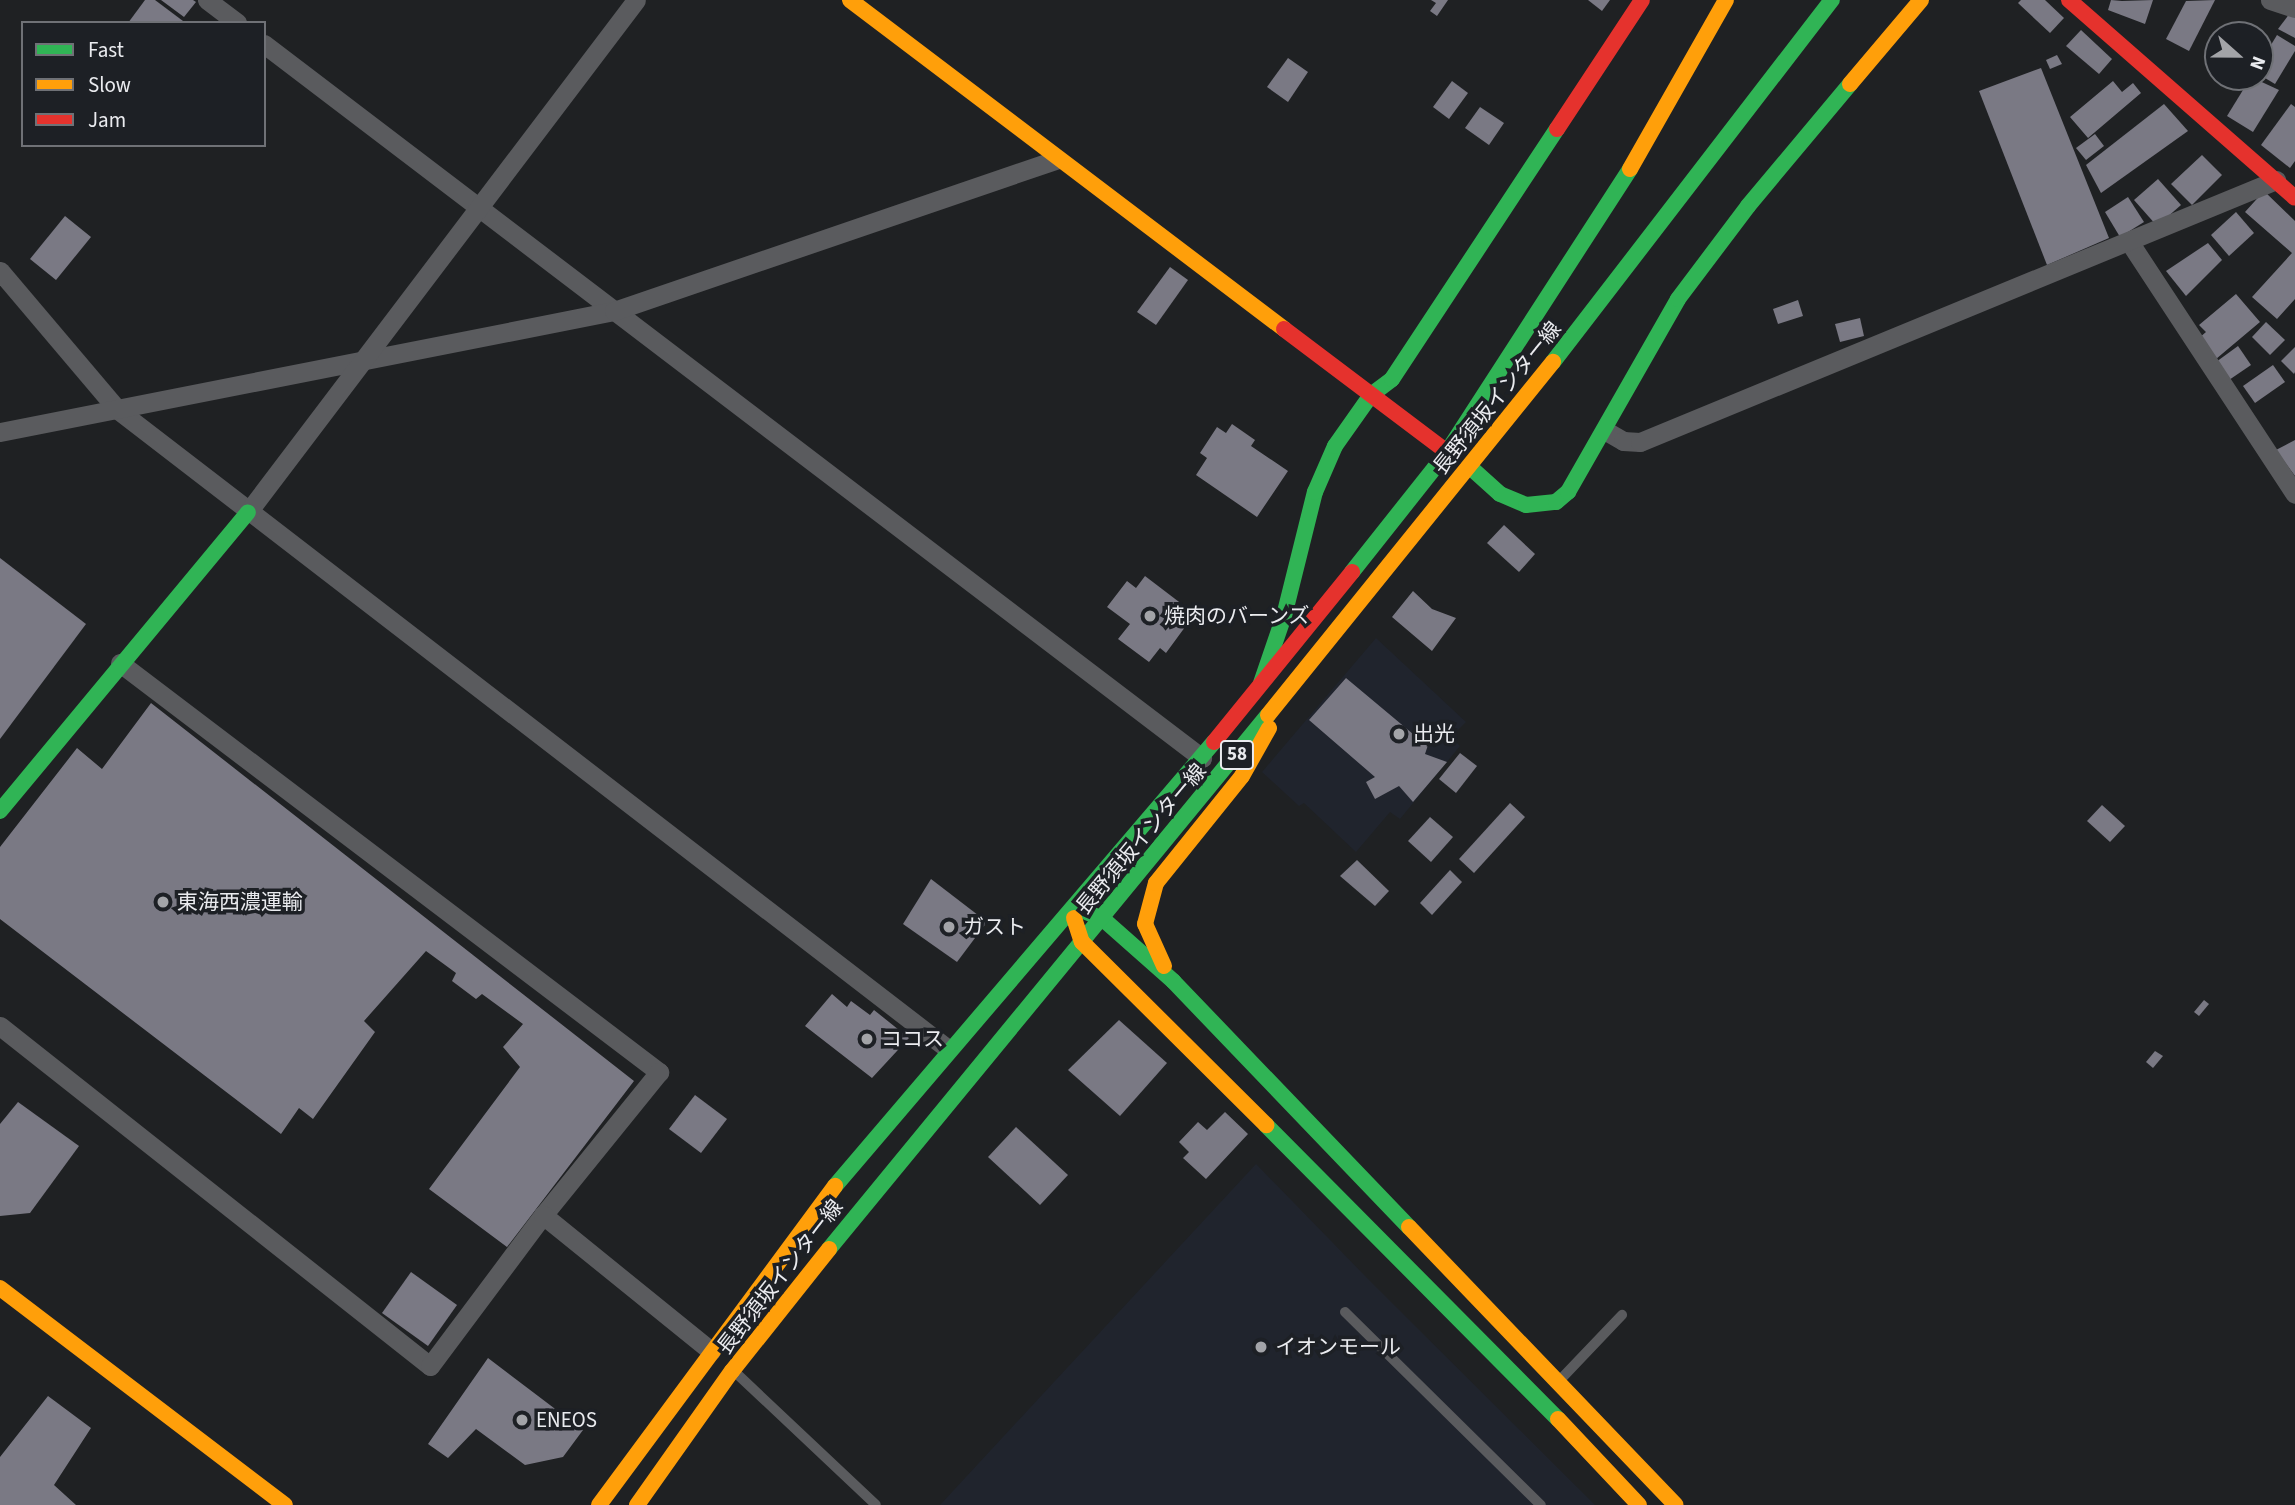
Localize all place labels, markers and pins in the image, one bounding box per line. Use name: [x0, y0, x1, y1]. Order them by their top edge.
place label: 焼肉のバーンズ: [1164, 603, 1311, 629]
marker: 焼肉のバーンズ: [1142, 608, 1158, 624]
place label: 出光: [1413, 721, 1455, 747]
marker: 出光: [1391, 726, 1407, 742]
place label: 東海西濃運輸: [177, 889, 303, 915]
marker: 東海西濃運輸: [155, 894, 171, 910]
place label: ガスト: [963, 914, 1026, 940]
marker: ガスト: [941, 919, 957, 935]
place label: ココス: [881, 1026, 944, 1052]
marker: ココス: [859, 1031, 875, 1047]
place label: イオンモール: [1275, 1334, 1401, 1360]
marker: イオンモール: [1253, 1339, 1269, 1355]
place label: ENEOS: [536, 1407, 597, 1433]
marker: ENEOS: [514, 1412, 530, 1428]

